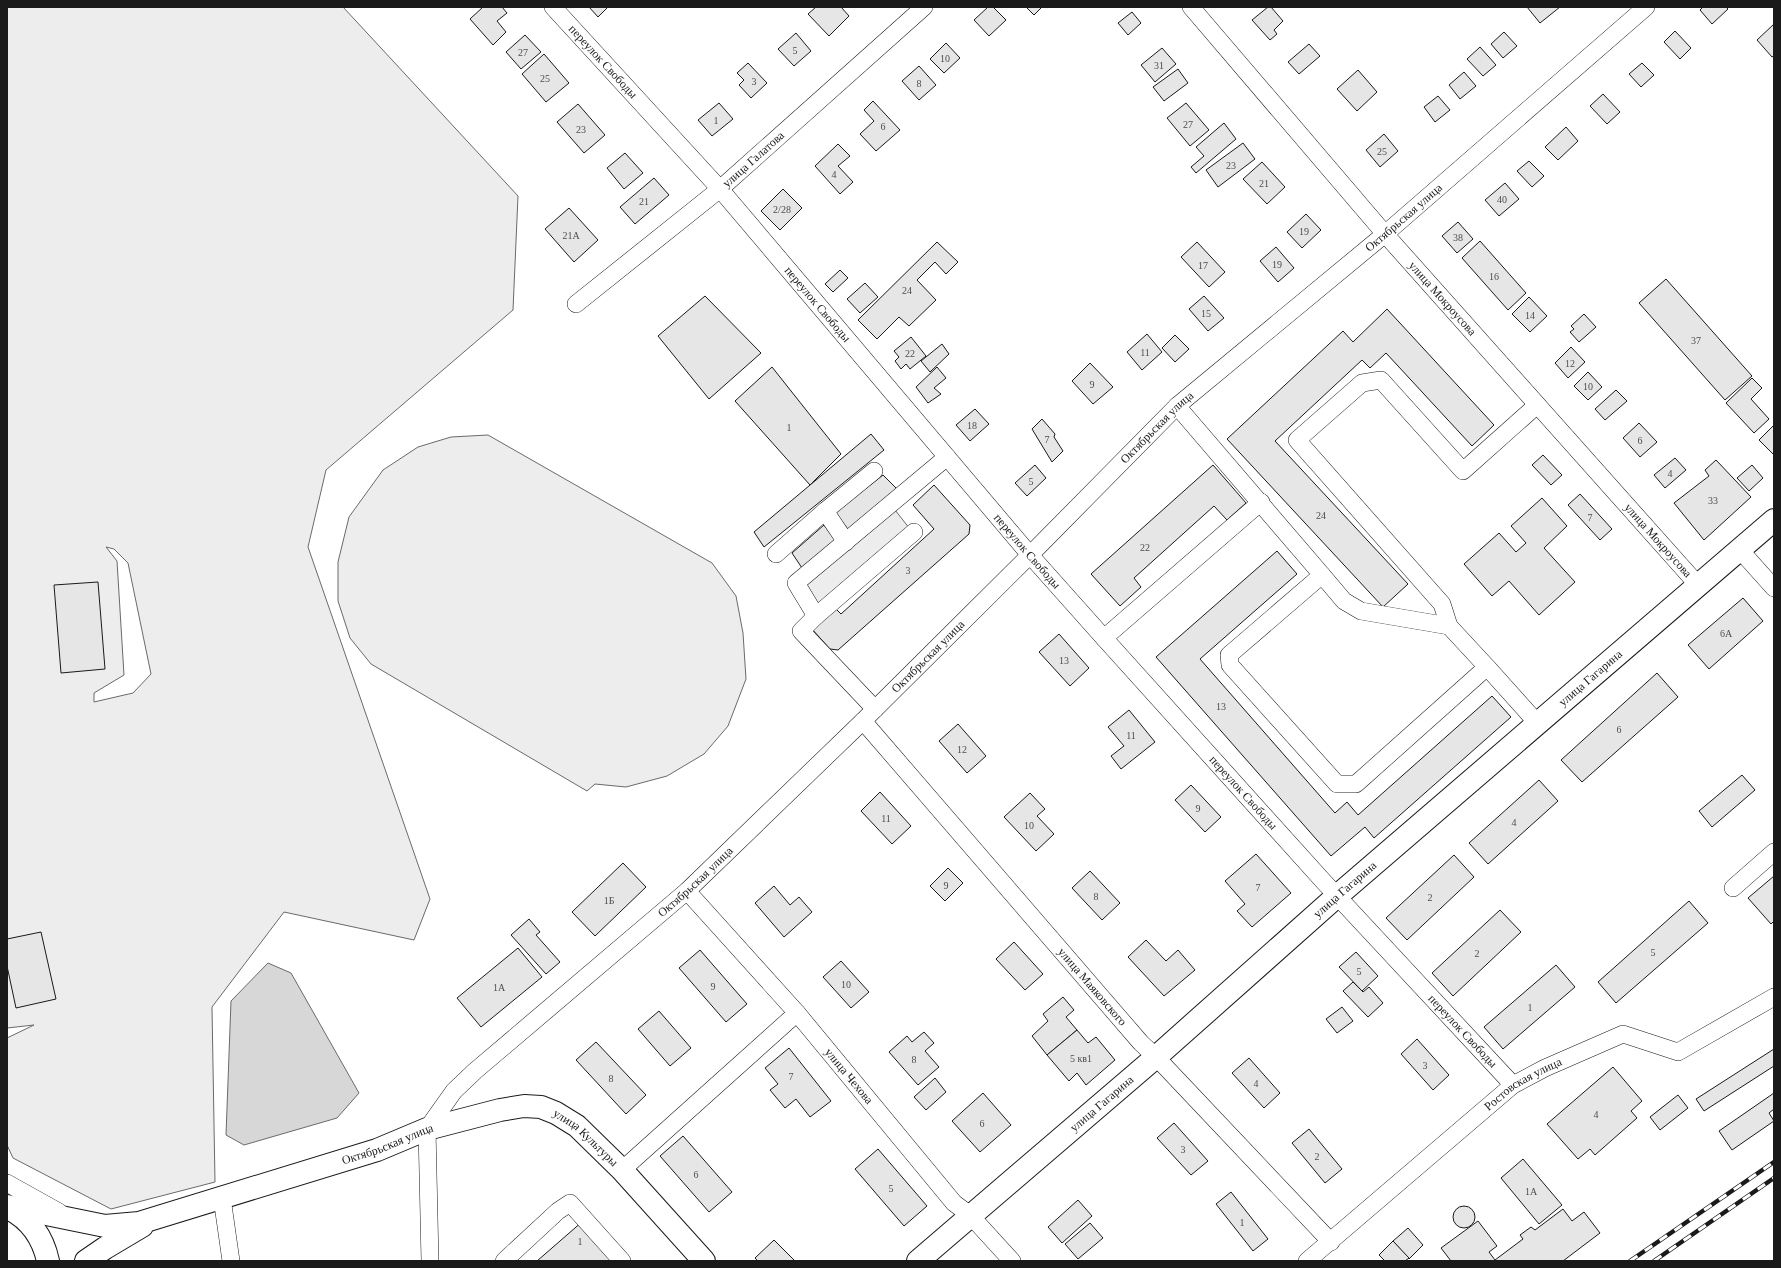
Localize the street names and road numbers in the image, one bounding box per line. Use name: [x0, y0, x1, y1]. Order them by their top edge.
street label: переулок Свободы: [566, 22, 640, 101]
street label: улица Галатова: [720, 128, 788, 190]
street label: Октябрьская улица: [1362, 180, 1445, 254]
street label: улица Мокроусова: [1406, 259, 1480, 339]
street label: переулок Свободы: [782, 264, 854, 345]
street label: Октябрьская улица: [1117, 388, 1197, 466]
street label: улица Мокроусова: [1621, 500, 1695, 581]
street label: переулок Свободы: [991, 511, 1064, 592]
street label: Октябрьская улица: [889, 617, 968, 696]
street label: улица Гагарина: [1556, 646, 1625, 709]
street label: переулок Свободы: [1206, 753, 1280, 832]
street label: Октябрьская улица: [655, 843, 736, 920]
street label: улица Гагарина: [1311, 858, 1380, 921]
street label: улица Маяковского: [1055, 945, 1130, 1028]
street label: переулок Свободы: [1425, 992, 1500, 1070]
street label: улица Чехова: [822, 1045, 877, 1107]
street label: Ростовская улица: [1481, 1054, 1564, 1113]
street label: улица Гагарина: [1067, 1072, 1137, 1135]
street label: улица Культуры: [551, 1106, 621, 1169]
street label: Октябрьская улица: [340, 1120, 435, 1167]

